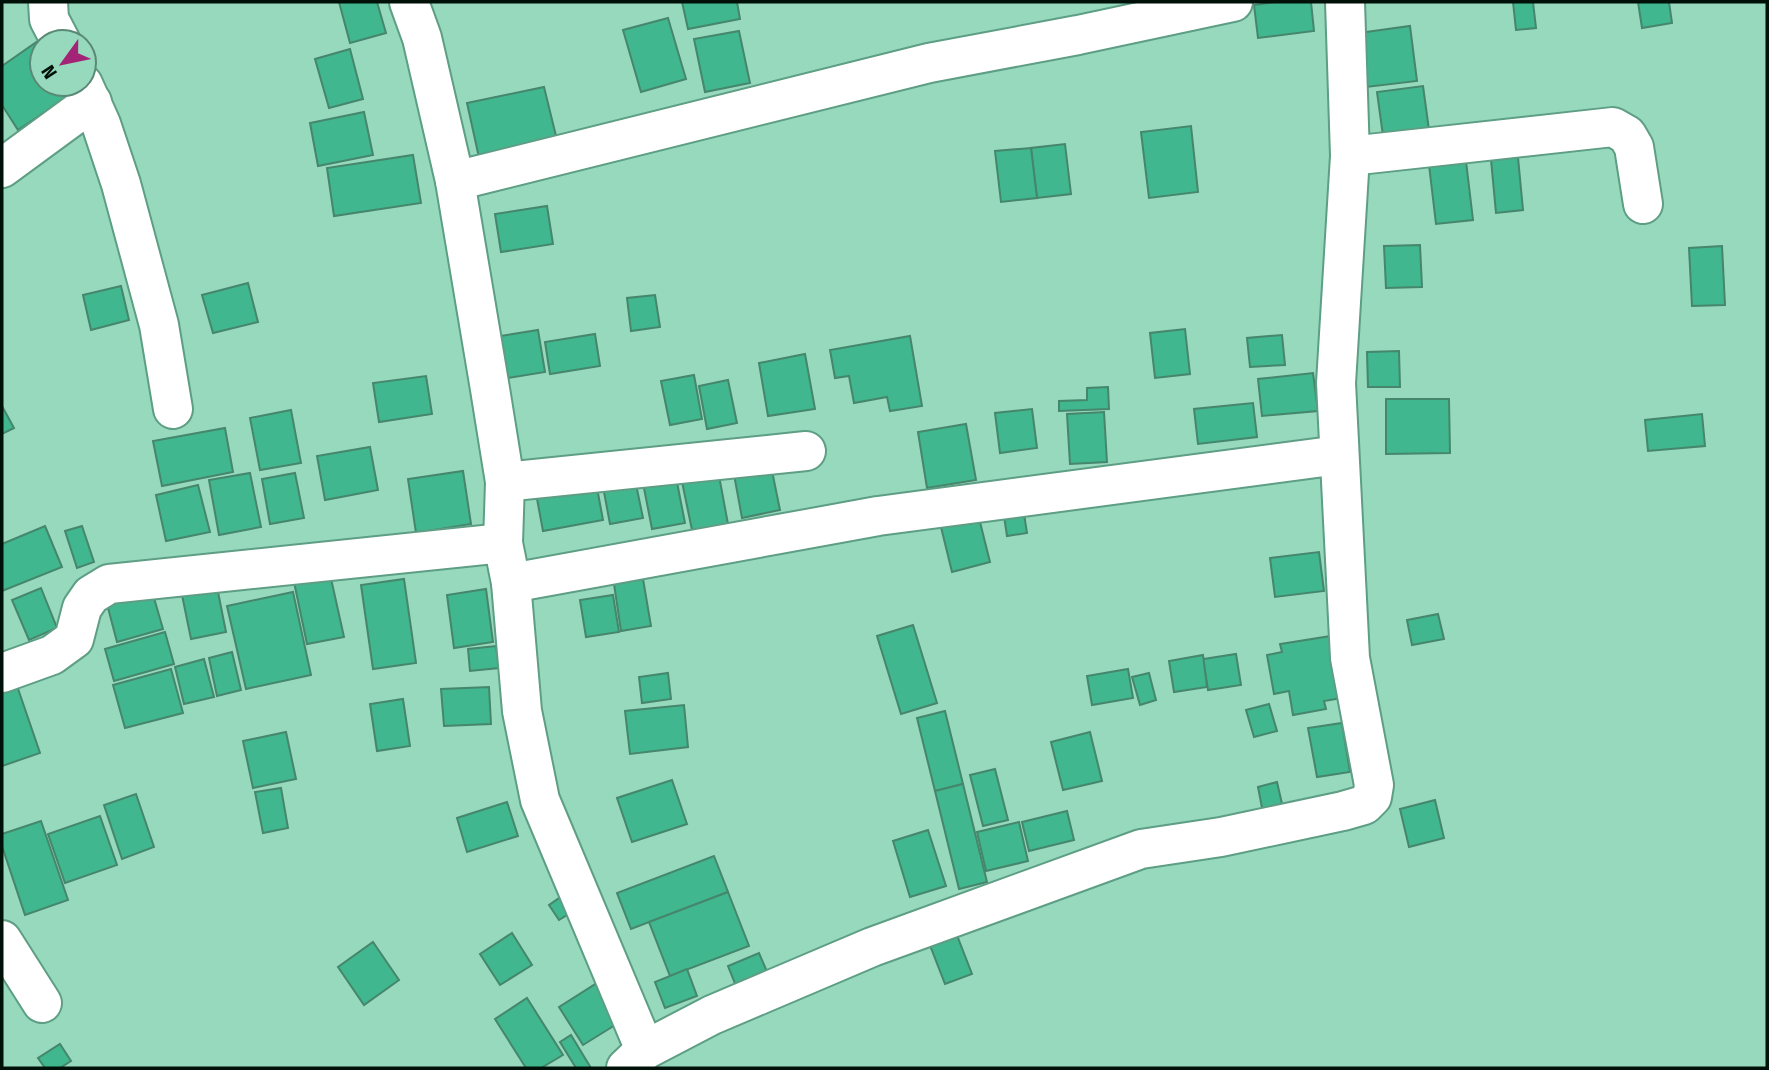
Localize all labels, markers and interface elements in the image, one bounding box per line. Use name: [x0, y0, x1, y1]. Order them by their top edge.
north arrow: [28, 28, 98, 98]
text: N: [36, 61, 62, 83]

